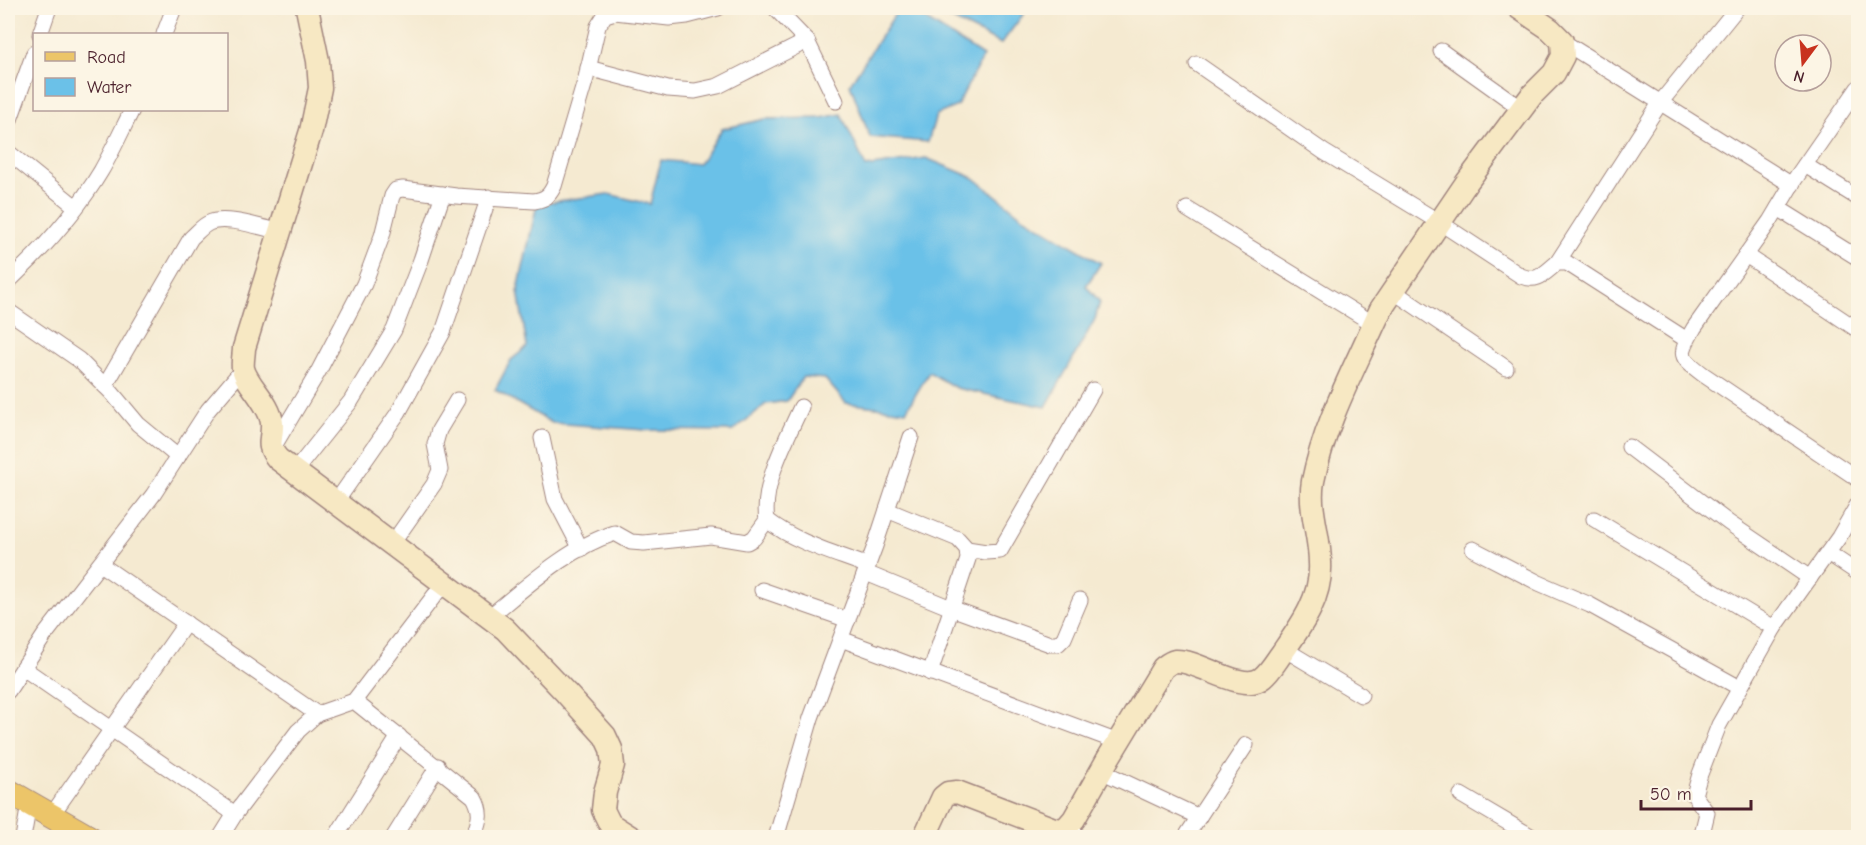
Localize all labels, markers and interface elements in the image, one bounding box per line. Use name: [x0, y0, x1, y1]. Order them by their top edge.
legend: [33, 33, 228, 111]
north arrow: [1773, 33, 1833, 93]
text: Road: [87, 47, 126, 68]
text: N: [1792, 66, 1807, 87]
text: Water: [87, 77, 132, 98]
scale bar: [1641, 773, 1750, 811]
text: 50 m: [1650, 784, 1692, 805]

